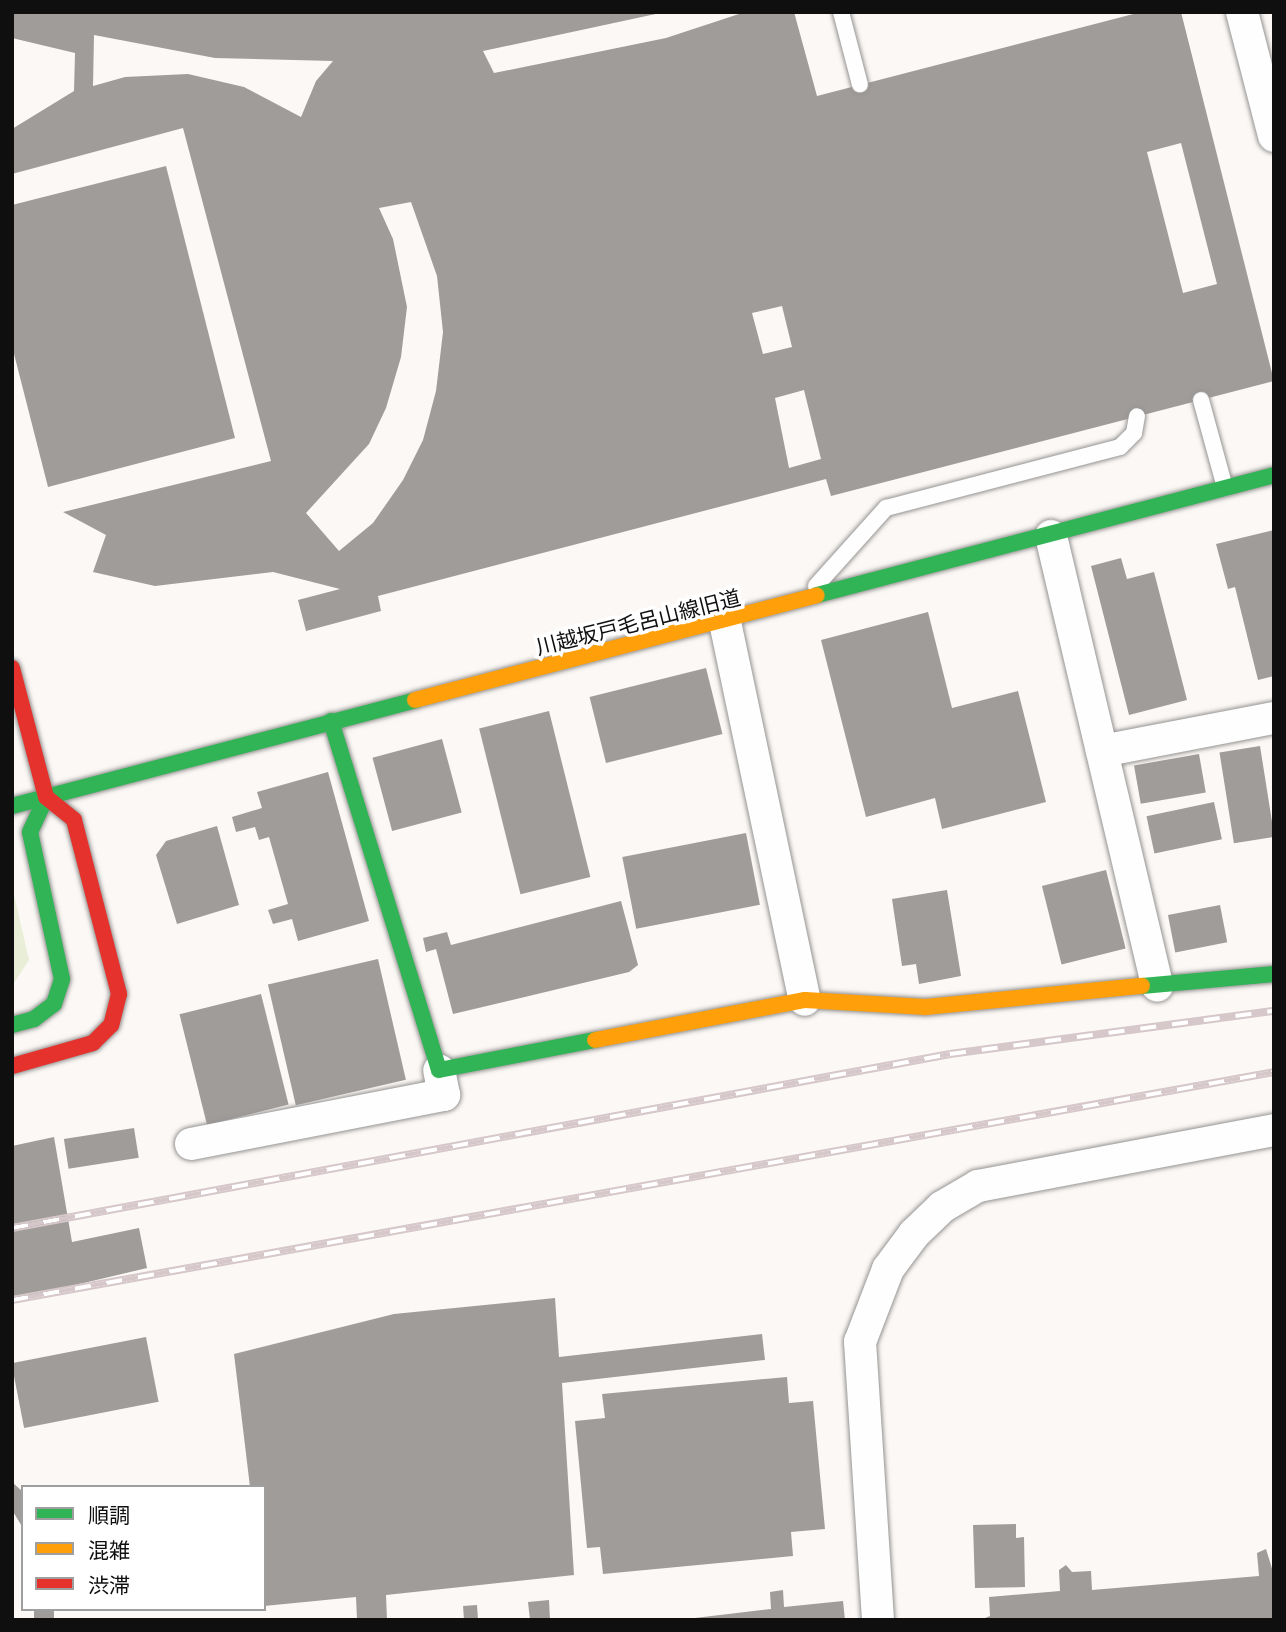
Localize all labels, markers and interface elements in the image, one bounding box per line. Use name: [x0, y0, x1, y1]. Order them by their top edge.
street label: 川越坂戸毛呂山線旧道: [533, 584, 743, 660]
legend: [21, 1485, 266, 1611]
text: 順調: [88, 1501, 130, 1529]
text: 混雑: [88, 1536, 130, 1564]
text: 渋滞: [88, 1571, 130, 1599]

